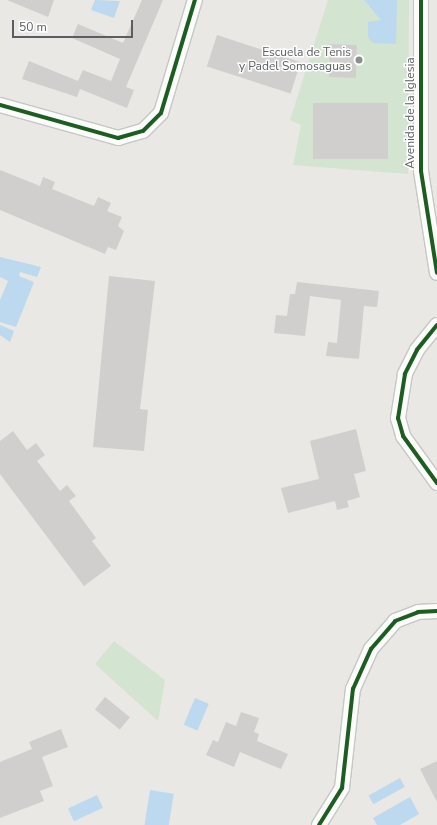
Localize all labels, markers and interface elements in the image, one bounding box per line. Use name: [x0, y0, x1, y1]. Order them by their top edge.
scale bar: [14, 12, 135, 38]
text: 50 m: [19, 19, 47, 35]
place label: Escuela de Tenis y Padel Somosaguas: [239, 46, 351, 74]
marker: Escuela de Tenis y Padel Somosaguas: [354, 55, 364, 65]
street label: Avenida de la Iglesia: [404, 57, 418, 169]

